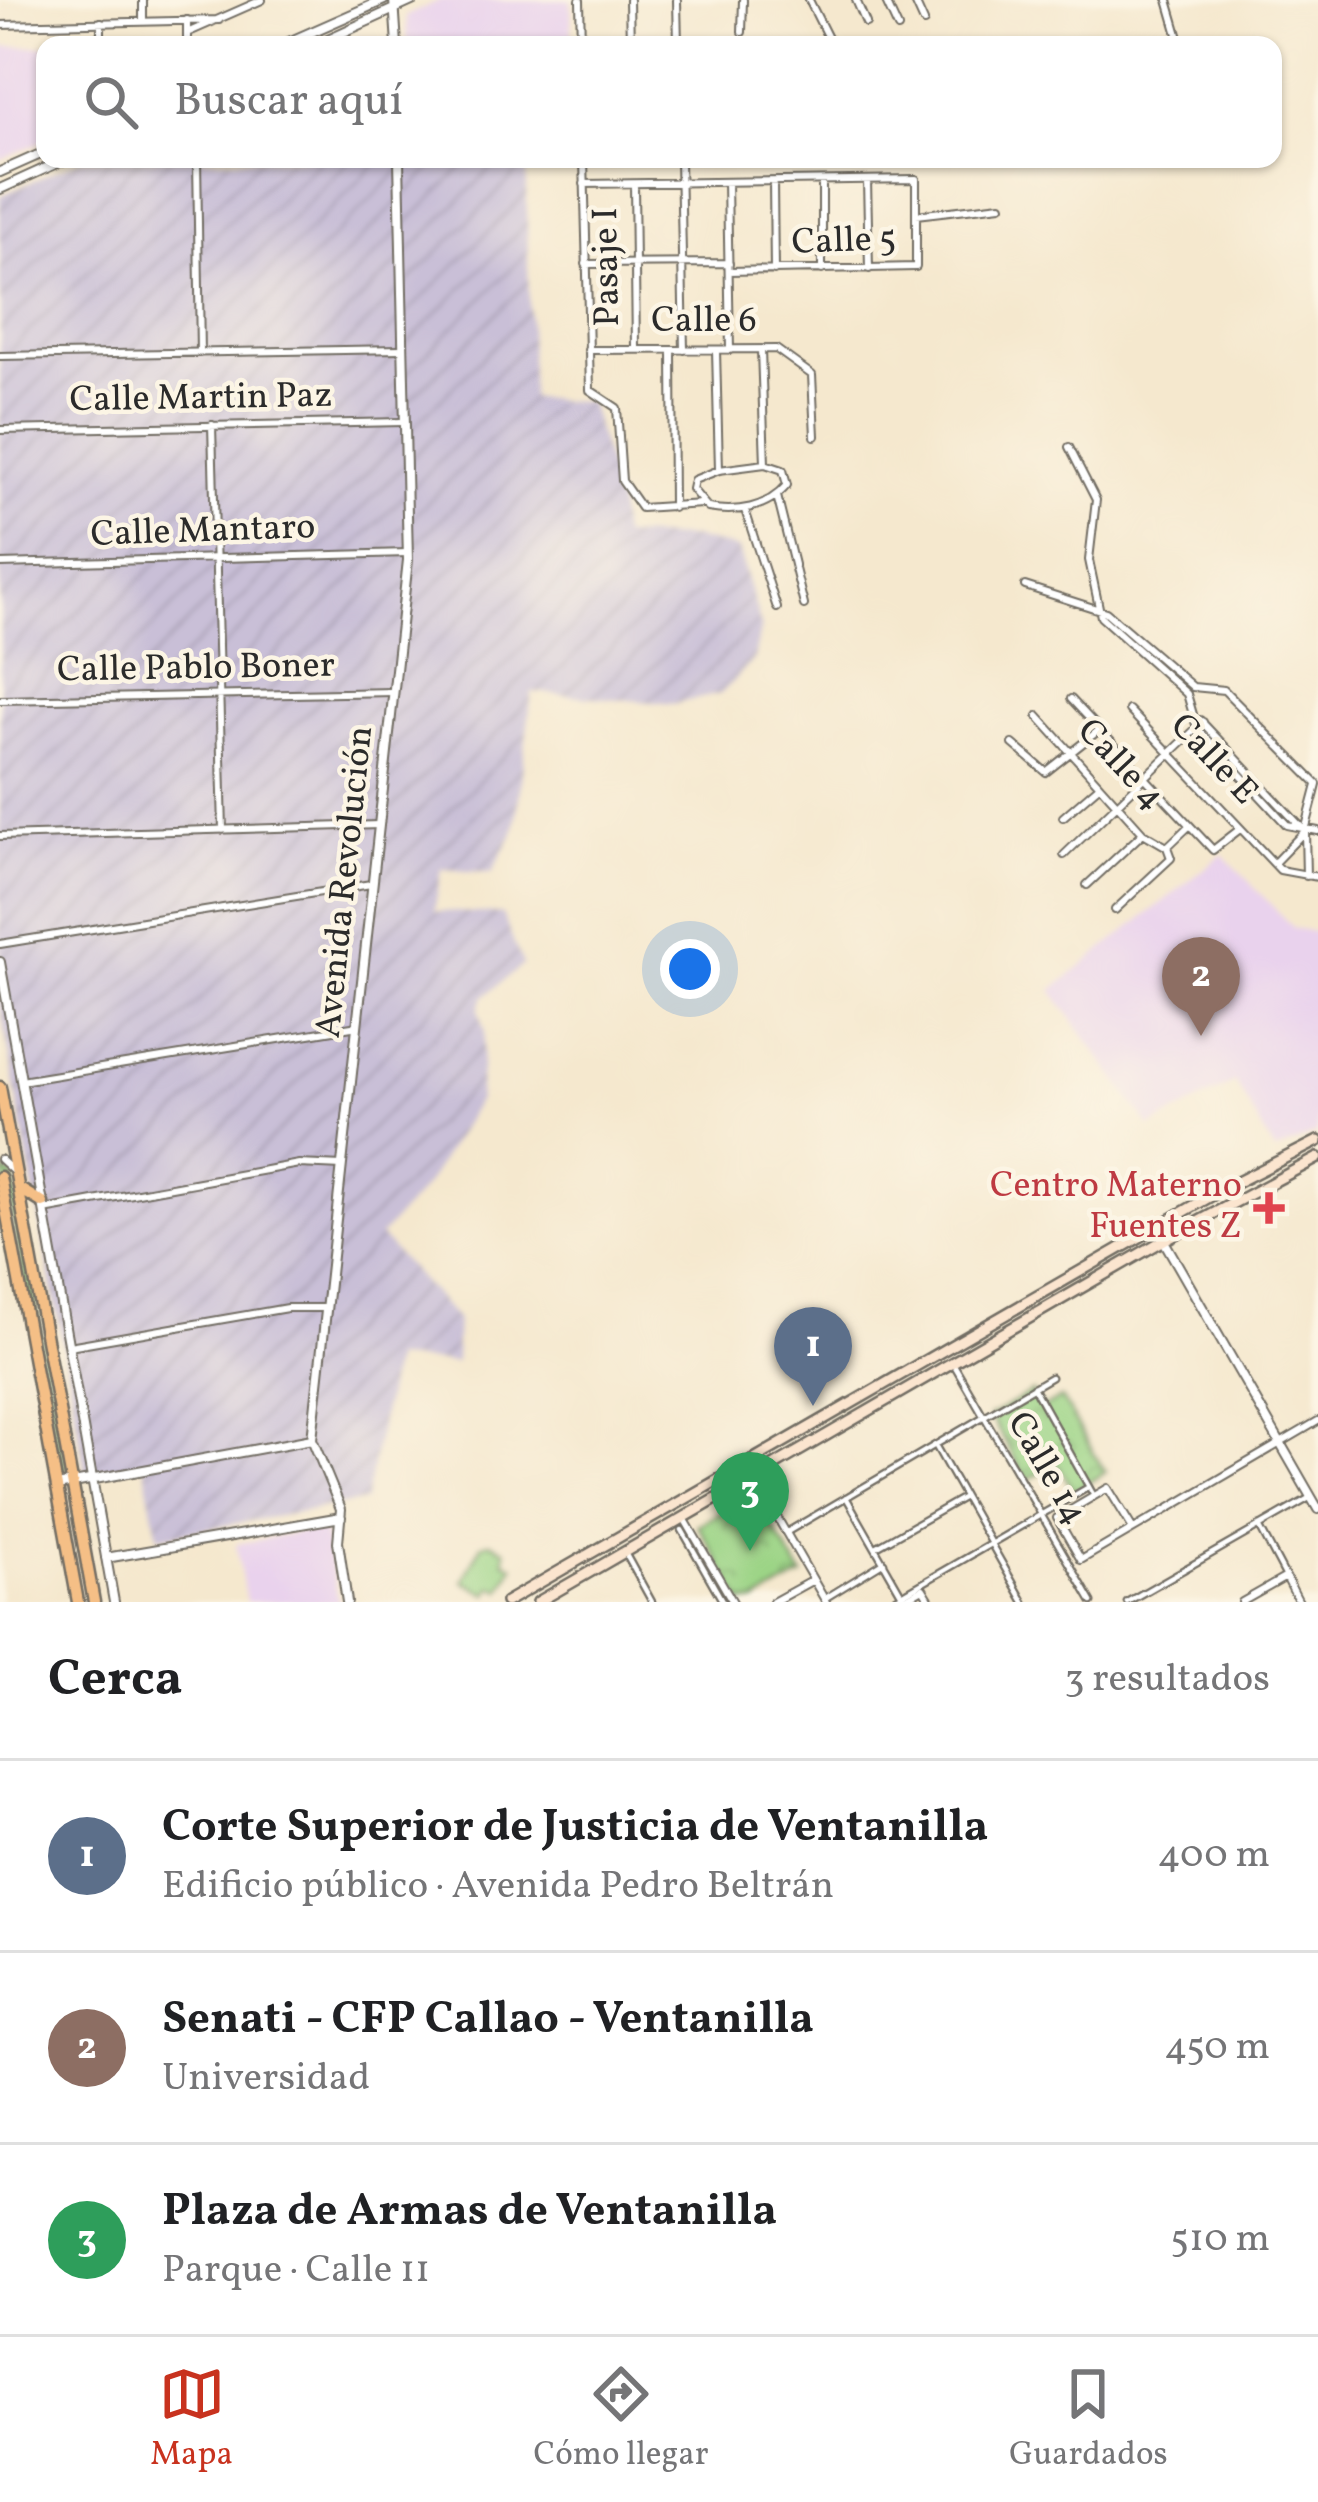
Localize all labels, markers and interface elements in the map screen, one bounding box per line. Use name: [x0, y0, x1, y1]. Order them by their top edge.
search box: [36, 36, 1282, 168]
icon: search: [78, 69, 144, 135]
text: Buscar aquí: [174, 71, 403, 134]
street label: Pasaje I: [582, 207, 634, 327]
street label: Calle 5: [791, 215, 897, 269]
street label: Calle 6: [651, 297, 757, 347]
street label: Calle Martin Paz: [69, 372, 333, 426]
street label: Calle Mantaro: [90, 503, 316, 561]
street label: Calle Pablo Boner: [57, 642, 335, 696]
street label: Calle E: [1158, 703, 1268, 817]
street label: Calle 4: [1065, 708, 1175, 822]
street label: Avenida Revolución: [305, 724, 387, 1040]
pin: 2: [1162, 937, 1240, 1036]
your location: [660, 939, 720, 999]
place label: Centro Materno Fuentes Z: [990, 1162, 1242, 1253]
marker: Centro Materno Fuentes Z: [1253, 1192, 1285, 1224]
pin: 1: [774, 1307, 852, 1406]
street label: Calle 14: [994, 1403, 1098, 1535]
pin: 3: [711, 1452, 789, 1551]
text: Cerca: [48, 1645, 183, 1716]
text: 3 resultados: [1064, 1653, 1270, 1707]
text: Corte Superior de Justicia de Ventanilla: [162, 1797, 988, 1860]
text: 1: [79, 1829, 95, 1883]
text: 400 m: [1158, 1829, 1270, 1883]
text: Edificio público · Avenida Pedro Beltrán: [162, 1860, 834, 1914]
text: Senati - CFP Callao - Ventanilla: [162, 1989, 814, 2052]
text: 2: [77, 2021, 97, 2075]
text: 450 m: [1164, 2021, 1270, 2075]
text: Universidad: [162, 2052, 370, 2106]
text: Plaza de Armas de Ventanilla: [162, 2181, 777, 2244]
text: 3: [77, 2213, 97, 2267]
text: 510 m: [1170, 2213, 1270, 2267]
text: Parque · Calle 11: [162, 2244, 430, 2298]
tab: Mapa: [150, 2361, 233, 2479]
tab: Cómo llegar: [534, 2361, 709, 2479]
tab: Guardados: [1009, 2361, 1168, 2479]

